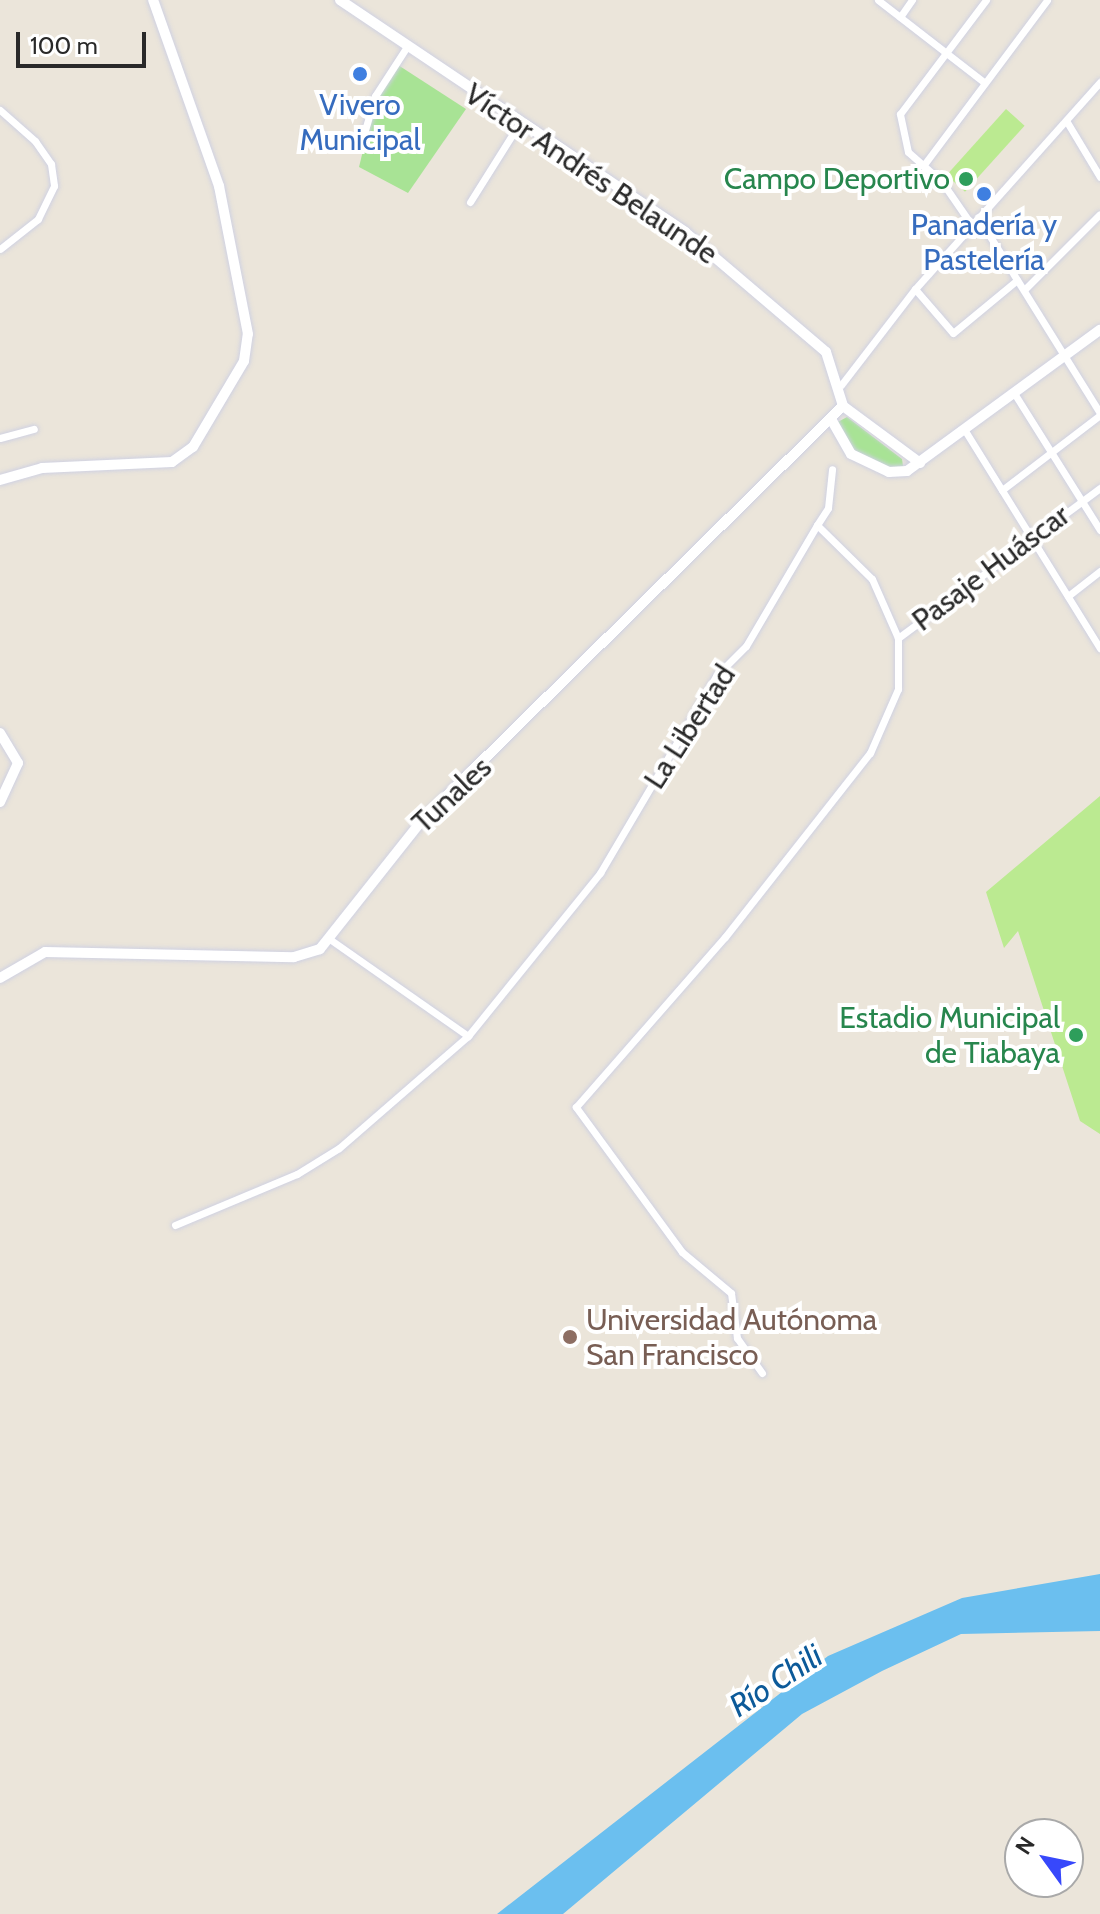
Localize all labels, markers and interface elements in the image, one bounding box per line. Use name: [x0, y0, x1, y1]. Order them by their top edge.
scale bar: [20, 16, 150, 66]
text: 100 m: [30, 31, 98, 60]
marker: Vivero Municipal: [351, 65, 369, 83]
street label: Víctor Andrés Belaunde: [458, 76, 724, 272]
place label: Vivero Municipal: [299, 87, 421, 158]
place label: Campo Deportivo: [724, 161, 950, 197]
marker: Campo Deportivo: [957, 170, 975, 188]
marker: Panadería y Pastelería: [975, 185, 993, 203]
place label: Panadería y Pastelería: [911, 207, 1057, 278]
street label: Pasaje Huáscar: [905, 497, 1077, 639]
street label: La Libertad: [637, 658, 743, 796]
street label: Tunales: [405, 749, 499, 841]
place label: Estadio Municipal de Tiabaya: [839, 1000, 1060, 1070]
marker: Estadio Municipal de Tiabaya: [1067, 1026, 1085, 1044]
place label: Universidad Autónoma San Francisco: [586, 1302, 877, 1372]
marker: Universidad Autónoma San Francisco: [561, 1328, 579, 1346]
water label: Río Chili: [722, 1637, 830, 1725]
north arrow: [1004, 1818, 1084, 1898]
text: N: [1010, 1832, 1041, 1860]

